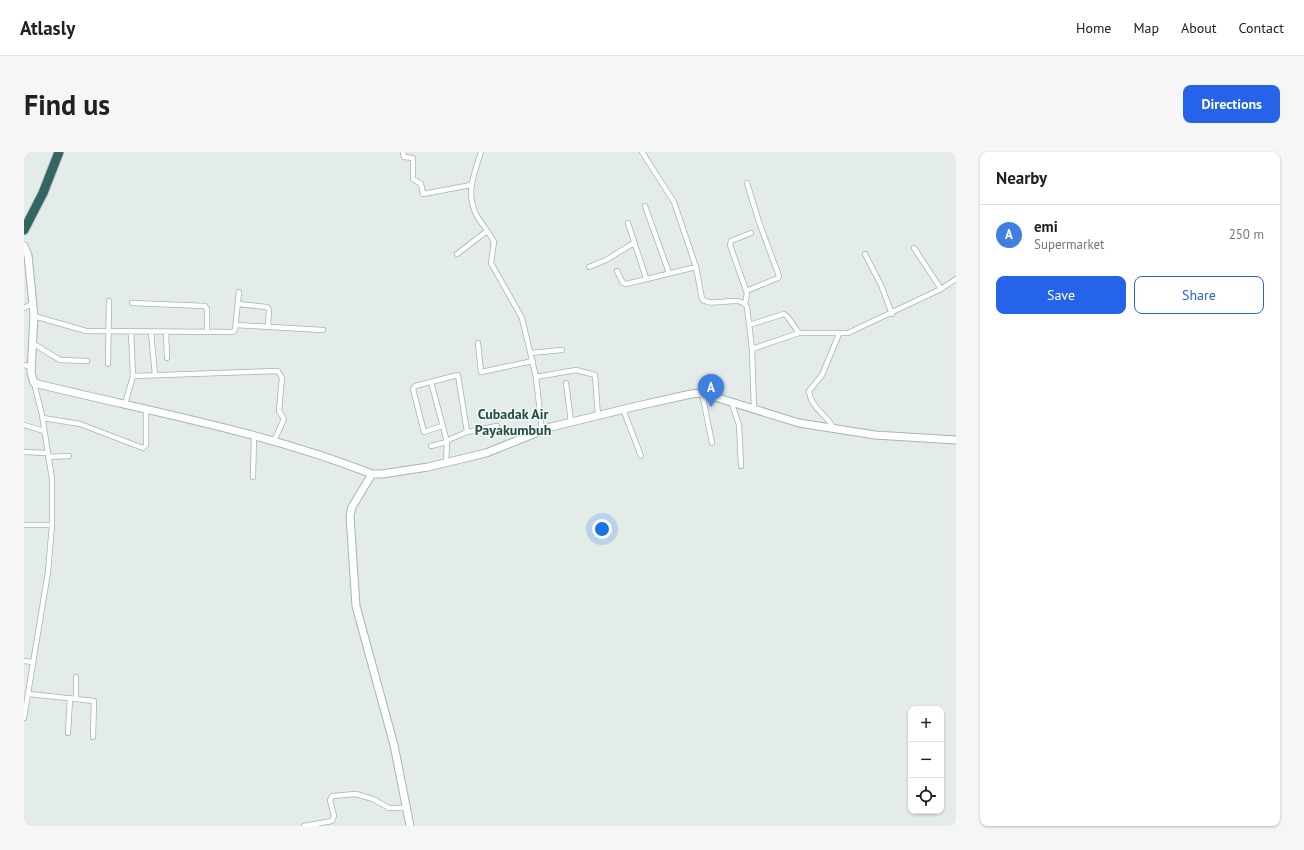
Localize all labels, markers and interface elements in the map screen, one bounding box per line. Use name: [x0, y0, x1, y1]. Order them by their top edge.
text: Atlasly: [20, 16, 75, 40]
text: Home: [1076, 19, 1111, 37]
text: Map: [1133, 19, 1159, 37]
text: About: [1181, 19, 1217, 37]
text: Contact: [1239, 19, 1284, 37]
button: Directions: [1183, 85, 1280, 123]
text: Find us: [24, 86, 110, 123]
text: Nearby: [996, 167, 1047, 189]
text: emi: [1034, 217, 1058, 236]
text: A: [1005, 226, 1013, 243]
text: 250 m: [1229, 226, 1264, 243]
text: Supermarket: [1034, 236, 1104, 253]
button: Save: [996, 276, 1126, 314]
button: Share: [1134, 276, 1264, 314]
pin: A: [698, 374, 724, 407]
district label: Cubadak Air Payakumbuh: [475, 405, 551, 439]
your location: [592, 519, 612, 539]
map controls: [908, 706, 944, 814]
button: +: [908, 706, 944, 742]
button: −: [908, 742, 944, 778]
button: locate: [908, 778, 944, 814]

